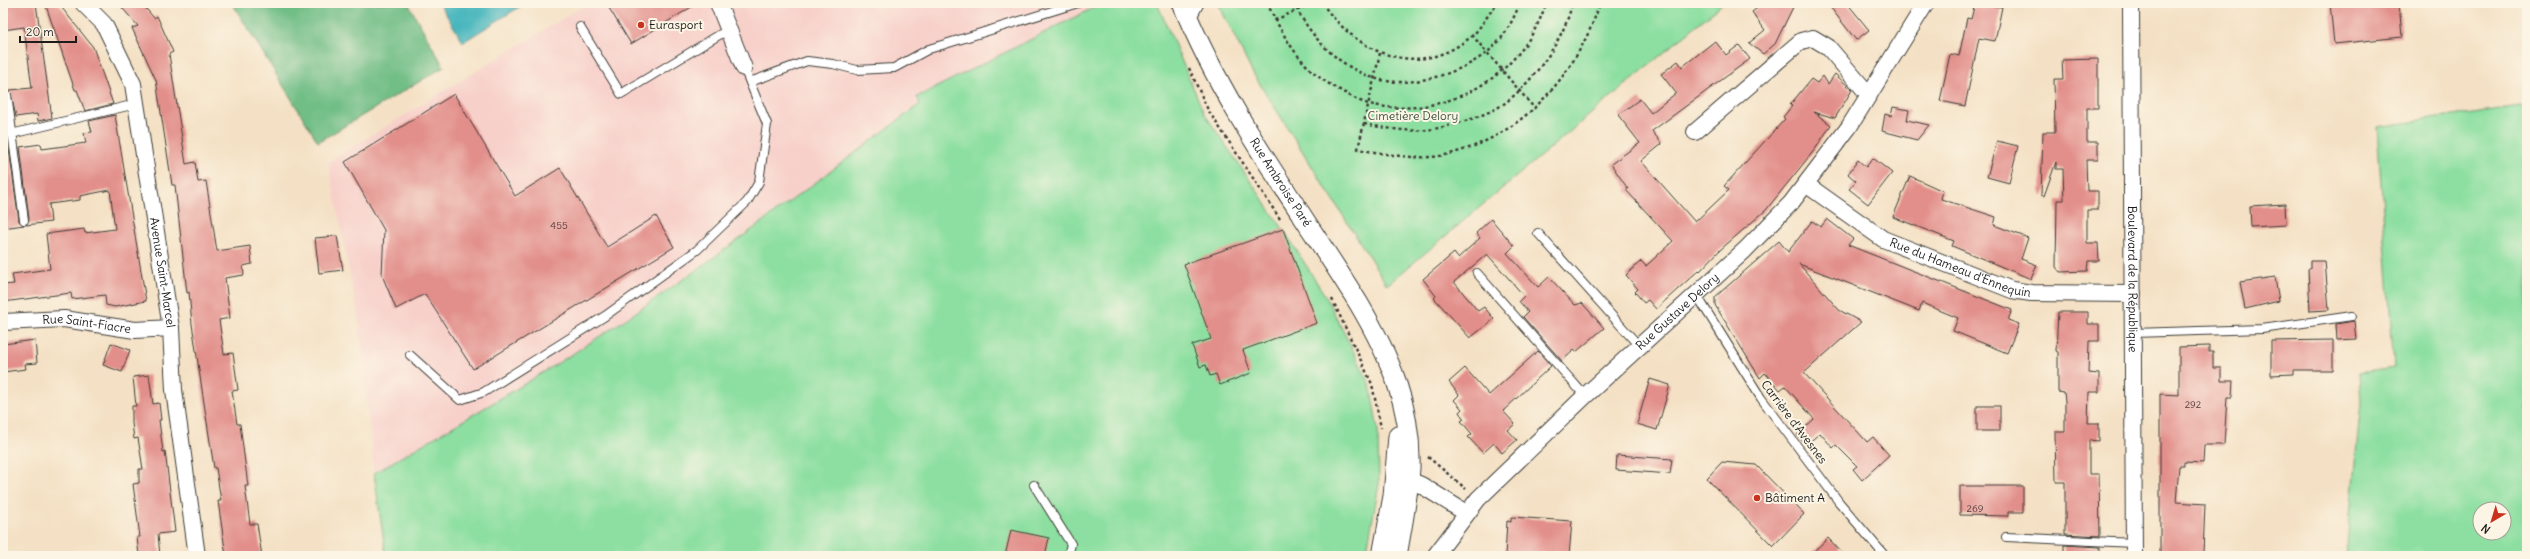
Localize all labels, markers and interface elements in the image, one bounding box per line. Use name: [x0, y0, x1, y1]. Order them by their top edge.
place label: Eurasport: [649, 17, 702, 32]
scale bar: [20, 18, 76, 44]
marker: Eurasport: [636, 20, 646, 30]
text: 20 m: [26, 24, 54, 39]
park label: Cimetière Delory: [1368, 108, 1458, 123]
street label: Rue Ambroise Paré: [1247, 135, 1315, 229]
street label: Boulevard de la République: [2125, 206, 2141, 352]
street label: Avenue Saint-Marcel: [147, 216, 179, 329]
house number: 455: [550, 219, 568, 232]
street label: Rue du Hameau d'Ennequin: [1888, 234, 2032, 300]
street label: Rue Gustave Delory: [1632, 270, 1722, 353]
street label: Rue Saint-Fiacre: [42, 311, 132, 336]
street label: Carrière d'Avesnes: [1758, 377, 1831, 466]
house number: 292: [2185, 398, 2202, 411]
place label: Bâtiment A: [1765, 490, 1825, 505]
marker: Bâtiment A: [1752, 493, 1762, 503]
north arrow: [2472, 501, 2512, 541]
house number: 269: [1967, 502, 1984, 515]
text: N: [2479, 521, 2493, 537]

